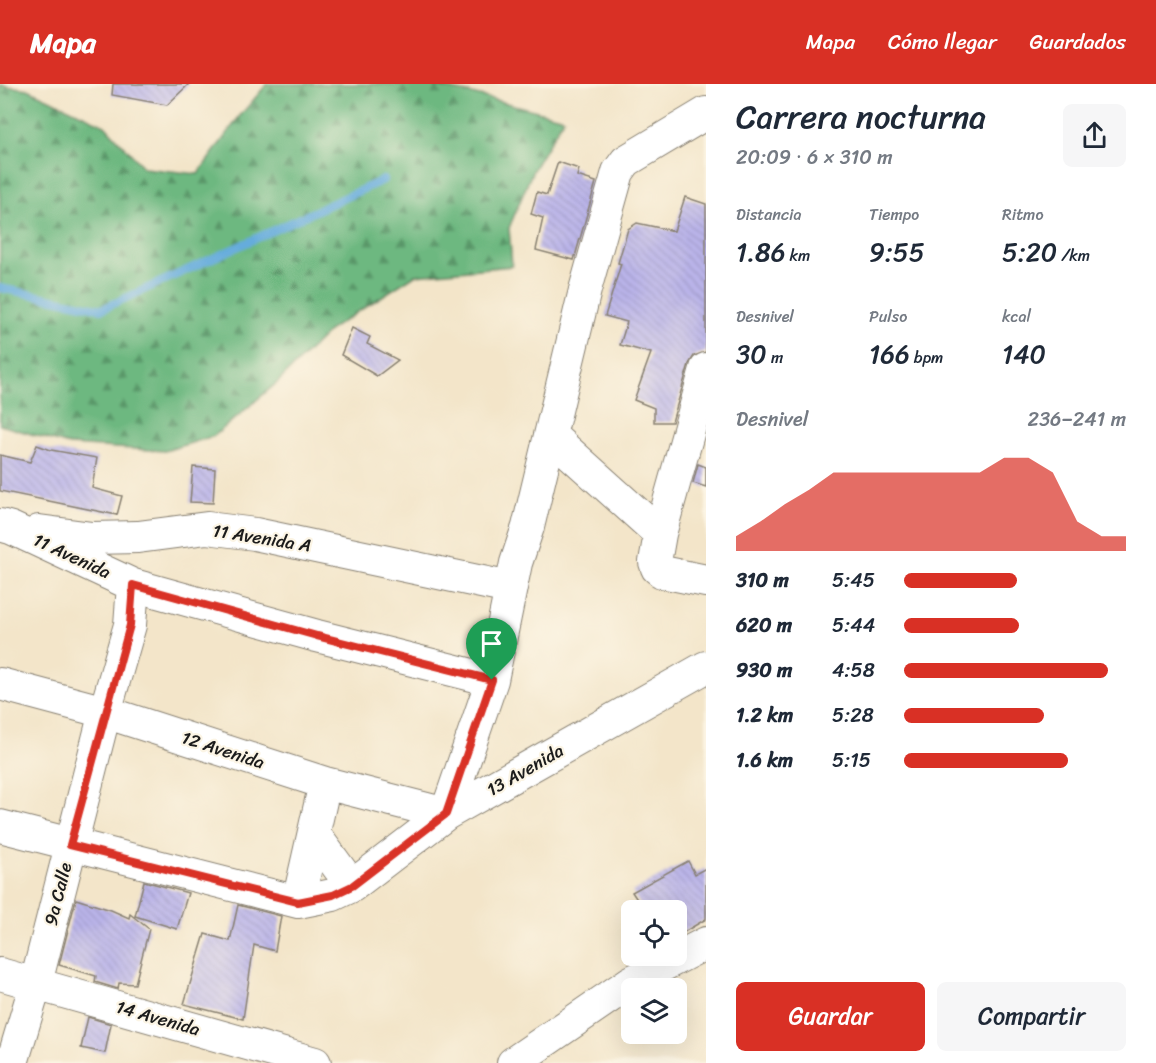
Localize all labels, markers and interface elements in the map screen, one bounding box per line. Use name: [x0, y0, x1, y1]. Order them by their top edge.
text: Mapa: [30, 18, 96, 67]
text: Mapa: [806, 23, 855, 61]
text: Cómo llegar: [888, 23, 997, 61]
text: Guardados: [1030, 23, 1126, 61]
text: Carrera nocturna: [736, 88, 986, 146]
button: share: [1063, 104, 1126, 167]
text: 20:09 · 6 × 310 m: [736, 140, 893, 175]
text: Distancia: [736, 200, 802, 229]
text: Tiempo: [869, 200, 919, 229]
text: Ritmo: [1002, 200, 1044, 229]
text: 1.86: [736, 229, 785, 275]
text: 9:55: [869, 229, 925, 275]
text: 5:20: [1002, 229, 1057, 275]
text: km: [785, 241, 810, 270]
text: /km: [1057, 241, 1090, 270]
text: Desnivel: [736, 302, 794, 331]
text: Pulso: [869, 302, 907, 331]
text: kcal: [1002, 302, 1031, 331]
text: 30: [736, 331, 767, 377]
text: 166: [869, 331, 910, 377]
text: 140: [1002, 331, 1046, 377]
text: m: [767, 343, 783, 372]
text: bpm: [910, 343, 943, 372]
text: Desnivel: [736, 402, 808, 437]
text: 236–241 m: [1028, 402, 1126, 437]
street label: 11 Avenida A: [210, 514, 314, 562]
street label: 11 Avenida: [28, 524, 116, 588]
text: 310 m: [736, 563, 789, 598]
text: 5:45: [832, 563, 875, 598]
text: 620 m: [736, 608, 792, 643]
text: 5:44: [832, 608, 875, 643]
pin: [466, 618, 517, 680]
icon: arrive: [475, 627, 508, 660]
text: 930 m: [736, 653, 792, 688]
text: 4:58: [832, 653, 875, 688]
text: 1.2 km: [736, 698, 793, 733]
text: 5:28: [832, 698, 874, 733]
street label: 12 Avenida: [177, 722, 269, 778]
street label: 13 Avenida: [480, 735, 570, 805]
text: 1.6 km: [736, 743, 793, 778]
text: 5:15: [832, 743, 871, 778]
street label: 9a Calle: [35, 859, 81, 929]
map controls: [621, 900, 687, 1044]
button: locate: [621, 900, 687, 966]
button: layers: [621, 978, 687, 1044]
button: Guardar: [736, 982, 925, 1051]
button: Compartir: [937, 982, 1126, 1051]
street label: 14 Avenida: [112, 991, 204, 1045]

